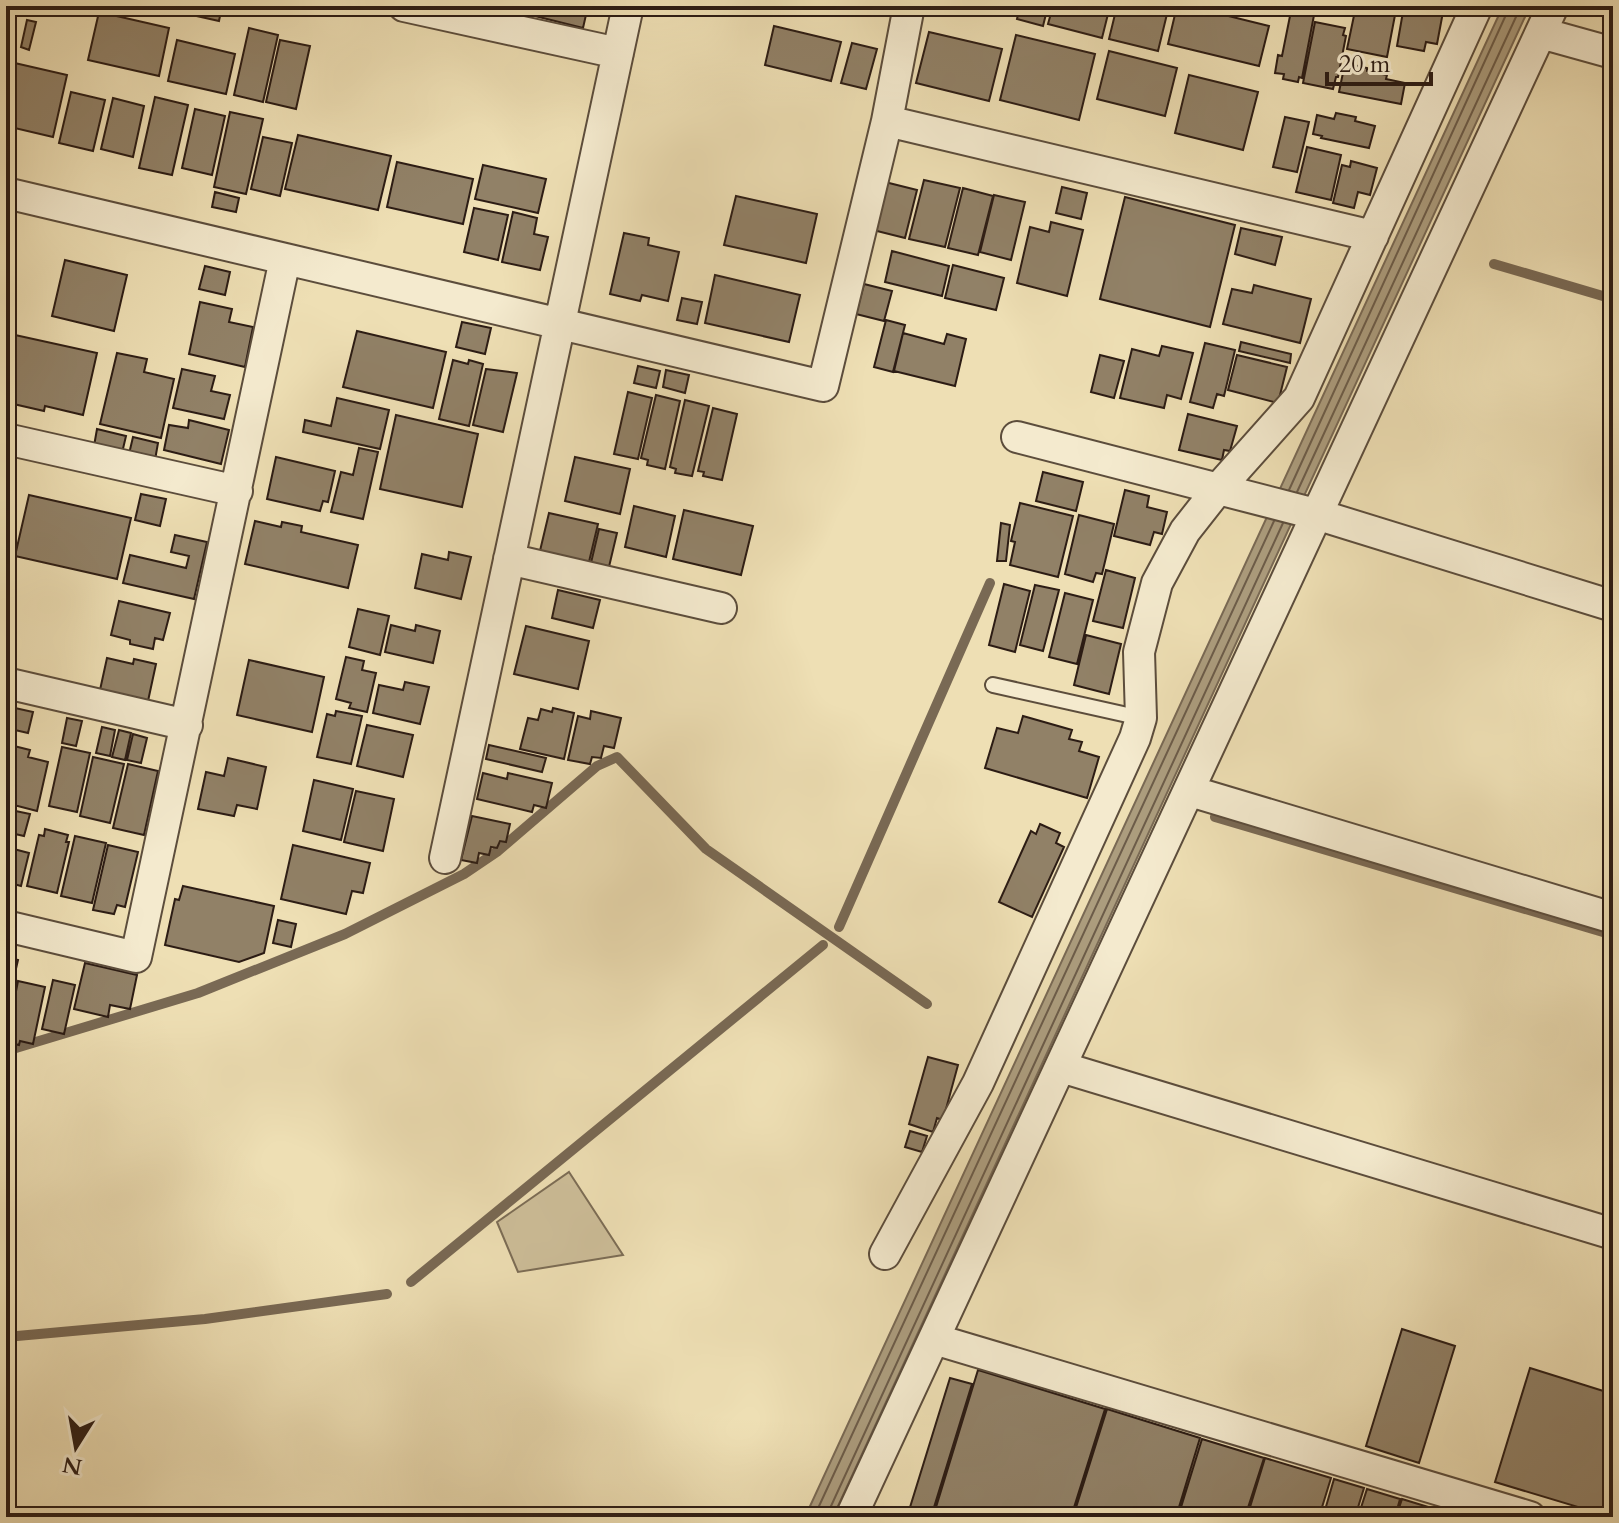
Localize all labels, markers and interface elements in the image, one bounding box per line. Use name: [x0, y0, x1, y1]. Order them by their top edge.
scale bar: [1327, 36, 1431, 86]
text: 20 m: [1339, 48, 1391, 81]
north arrow: [36, 1407, 116, 1487]
text: N: [60, 1449, 85, 1482]

